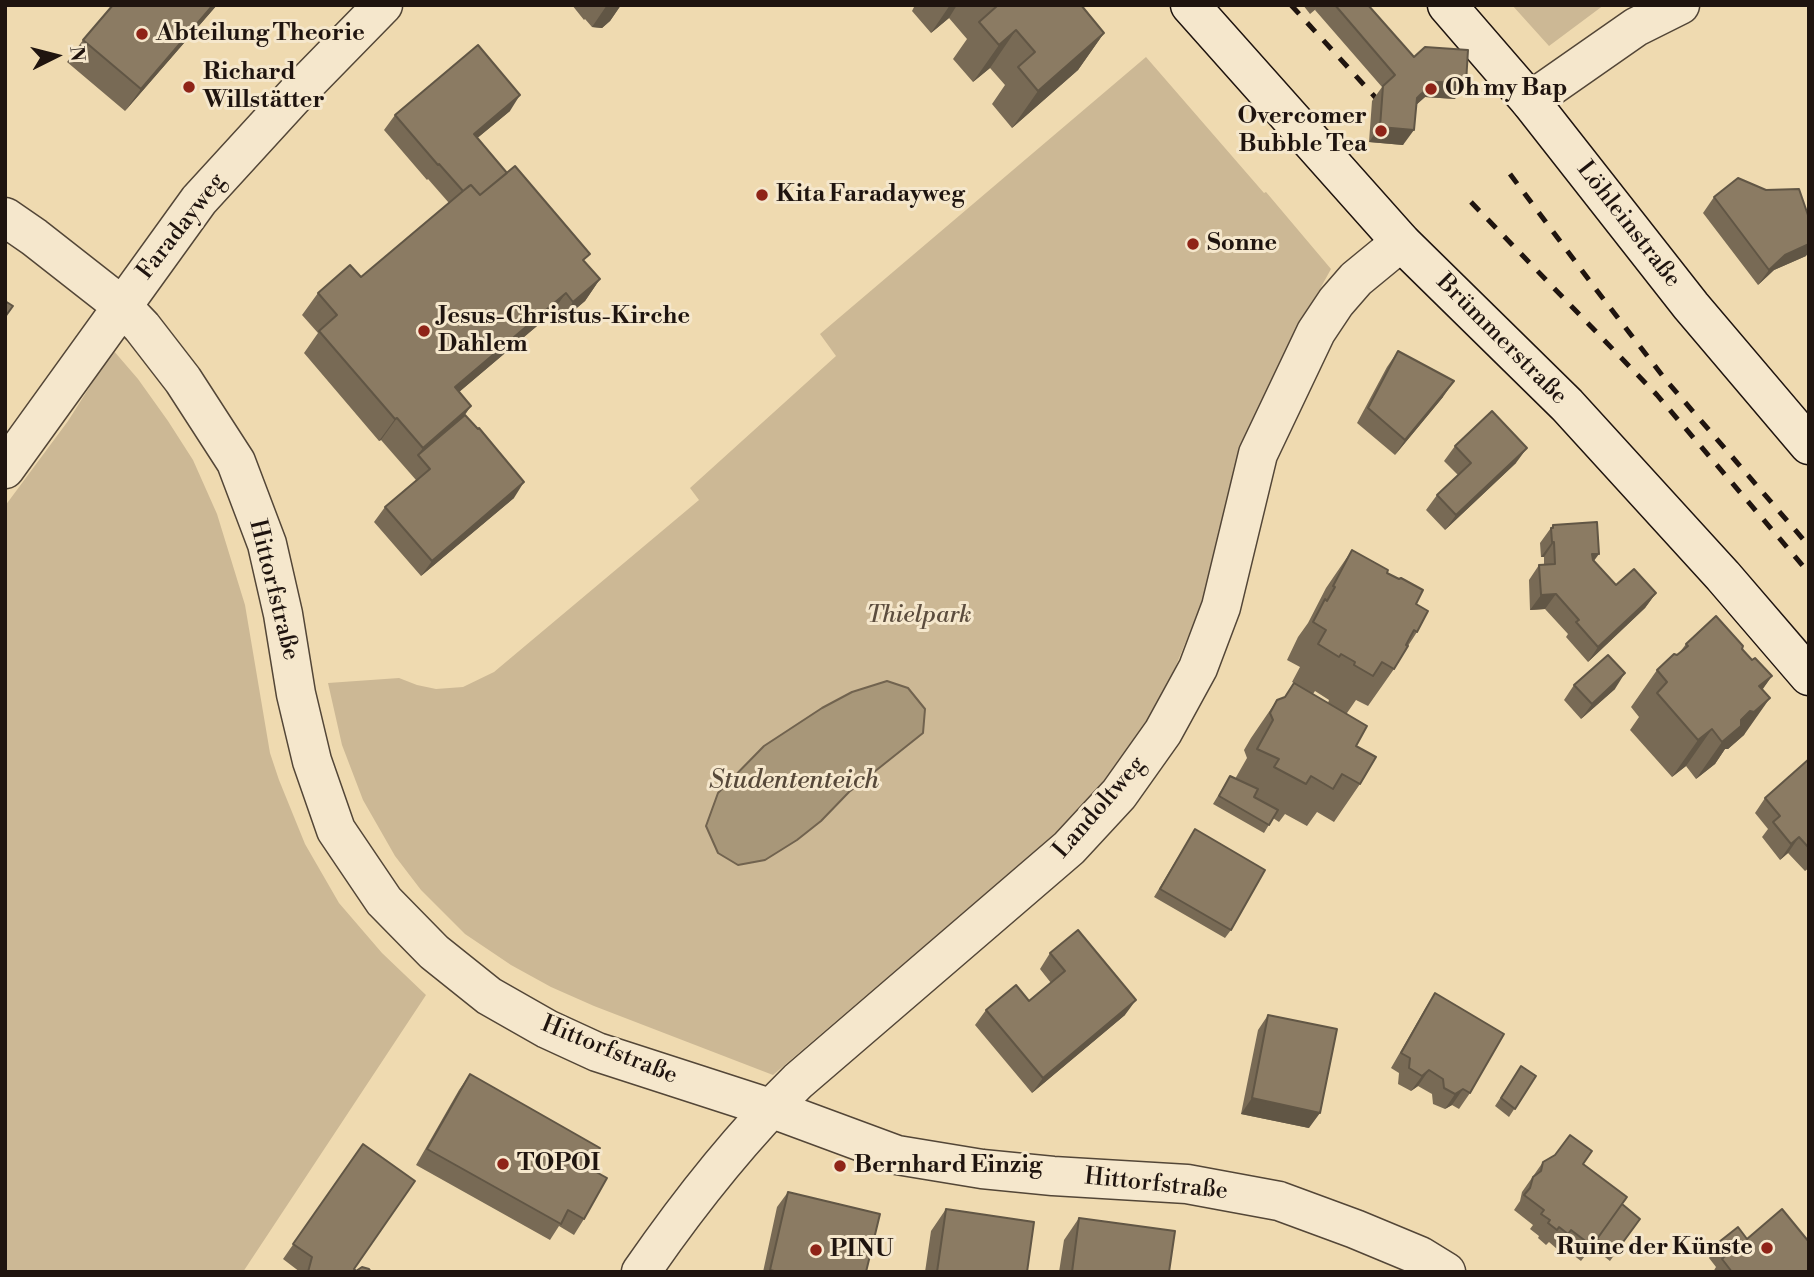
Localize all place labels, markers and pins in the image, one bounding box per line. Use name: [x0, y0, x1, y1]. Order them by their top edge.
place label: Abteilung Theorie: [156, 20, 365, 48]
marker: Abteilung Theorie: [134, 26, 150, 42]
place label: Richard Willstätter: [203, 59, 325, 115]
place label: Oh my Bap: [1445, 75, 1567, 103]
marker: Richard Willstätter: [181, 79, 197, 95]
marker: Oh my Bap: [1423, 81, 1439, 97]
place label: Overcomer Bubble Tea: [1237, 103, 1367, 159]
marker: Overcomer Bubble Tea: [1373, 123, 1389, 139]
place label: Kita Faradayweg: [776, 181, 965, 209]
marker: Kita Faradayweg: [754, 187, 770, 203]
place label: Sonne: [1207, 230, 1277, 258]
marker: Sonne: [1185, 236, 1201, 252]
place label: Jesus-Christus-Kirche Dahlem: [438, 303, 690, 359]
marker: Jesus-Christus-Kirche Dahlem: [416, 323, 432, 339]
place label: TOPOI: [517, 1150, 600, 1178]
place label: Bernhard Einzig: [854, 1152, 1042, 1180]
marker: TOPOI: [495, 1156, 511, 1172]
marker: Bernhard Einzig: [832, 1158, 848, 1174]
place label: Ruine der Künste: [1557, 1234, 1753, 1262]
place label: PINU: [830, 1236, 894, 1264]
marker: Ruine der Künste: [1759, 1240, 1775, 1256]
marker: PINU: [808, 1242, 824, 1258]

